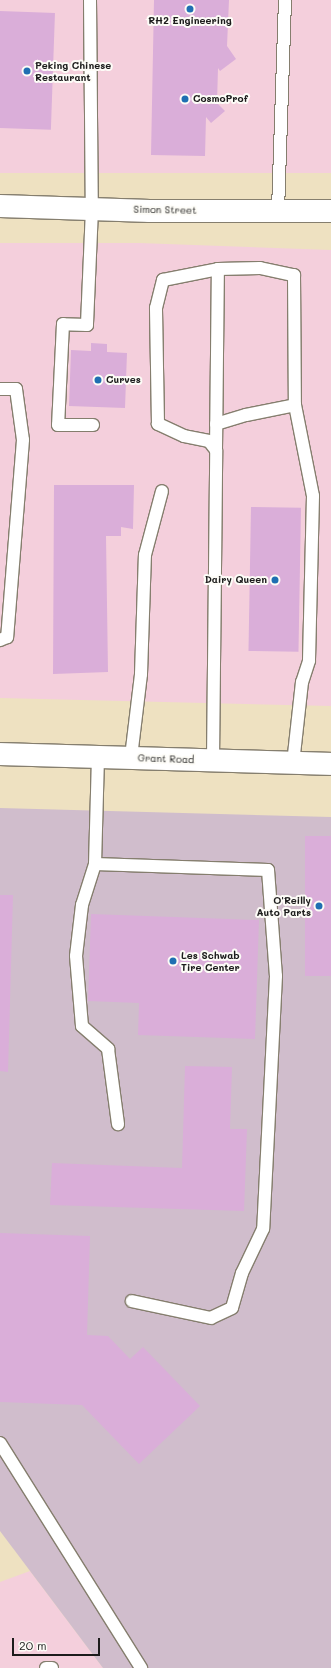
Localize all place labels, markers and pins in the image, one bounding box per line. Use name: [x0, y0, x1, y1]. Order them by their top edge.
marker: RH2 Engineering: [185, 4, 195, 14]
place label: RH2 Engineering: [148, 15, 232, 27]
place label: Peking Chinese Restaurant: [35, 59, 111, 82]
marker: Peking Chinese Restaurant: [22, 66, 32, 76]
place label: CosmoProf: [193, 93, 248, 105]
marker: CosmoProf: [180, 94, 190, 104]
place label: Curves: [106, 374, 141, 386]
marker: Curves: [93, 375, 103, 385]
place label: Dairy Queen: [205, 574, 267, 586]
marker: Dairy Queen: [270, 575, 280, 585]
place label: O'Reilly Auto Parts: [257, 894, 311, 918]
marker: O'Reilly Auto Parts: [314, 901, 324, 911]
place label: Les Schwab Tire Center: [181, 949, 240, 972]
marker: Les Schwab Tire Center: [168, 956, 178, 966]

